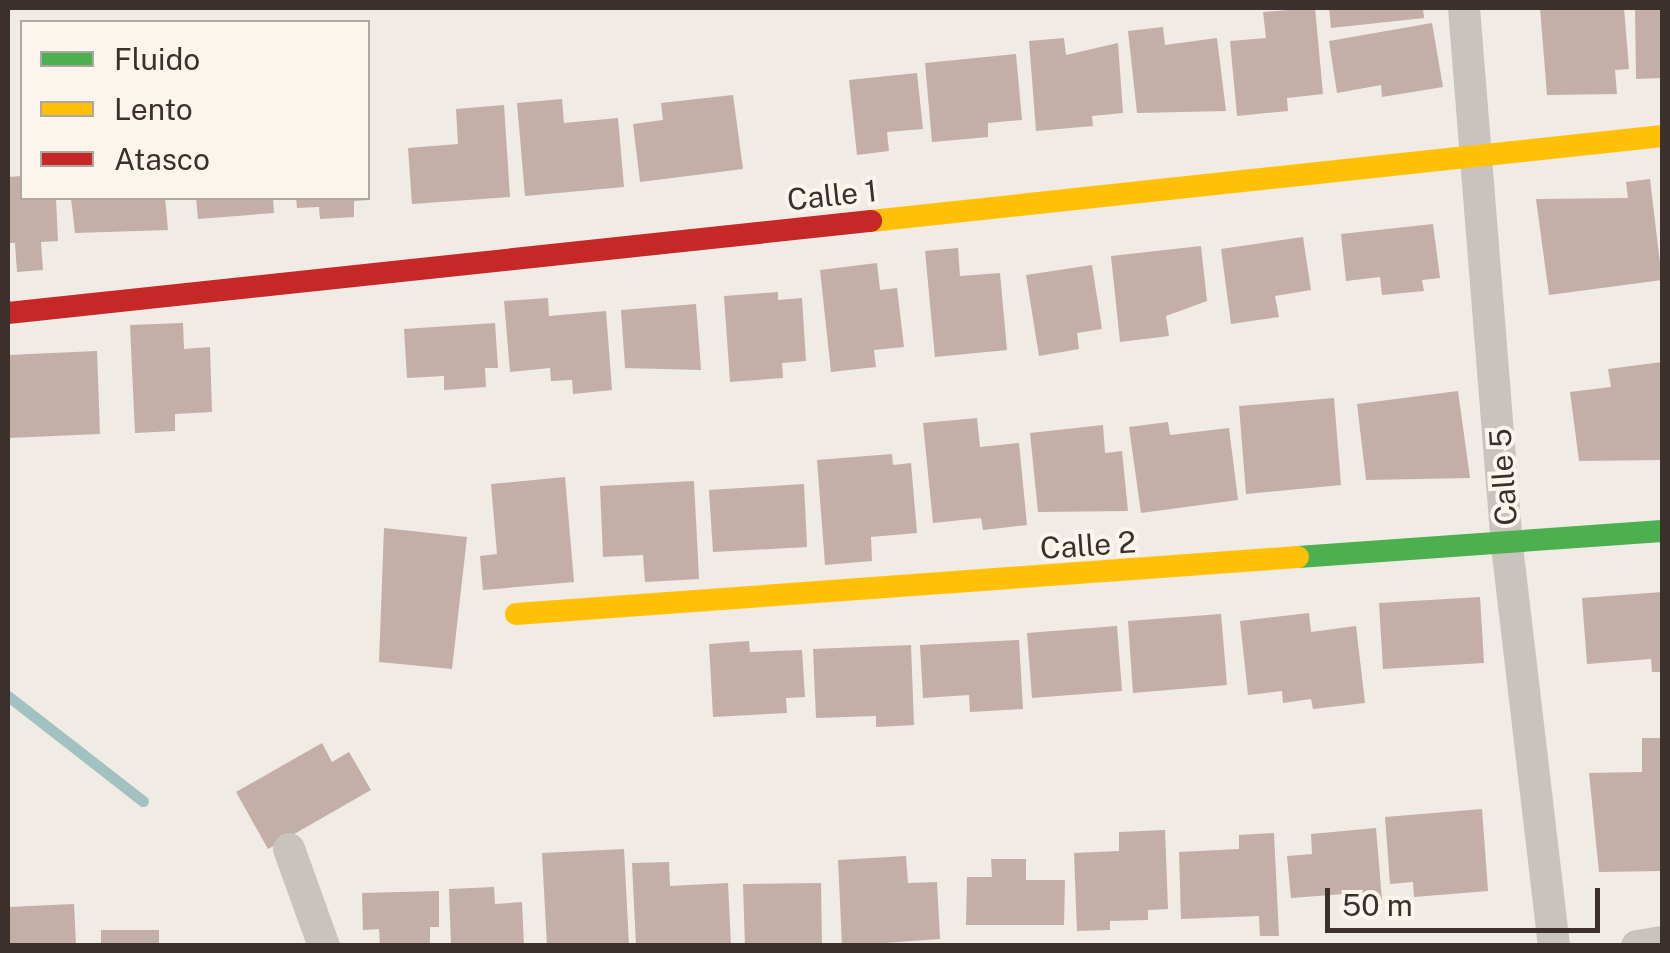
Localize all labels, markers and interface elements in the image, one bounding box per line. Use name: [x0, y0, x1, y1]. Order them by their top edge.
legend: [20, 20, 370, 200]
text: Fluido: [114, 41, 200, 77]
text: Lento: [114, 91, 193, 127]
text: Atasco: [114, 141, 210, 177]
street label: Calle 1: [785, 172, 879, 218]
street label: Calle 5: [1482, 427, 1524, 527]
street label: Calle 2: [1039, 524, 1137, 566]
scale bar: [1330, 868, 1605, 930]
text: 50 m: [1342, 887, 1413, 923]

